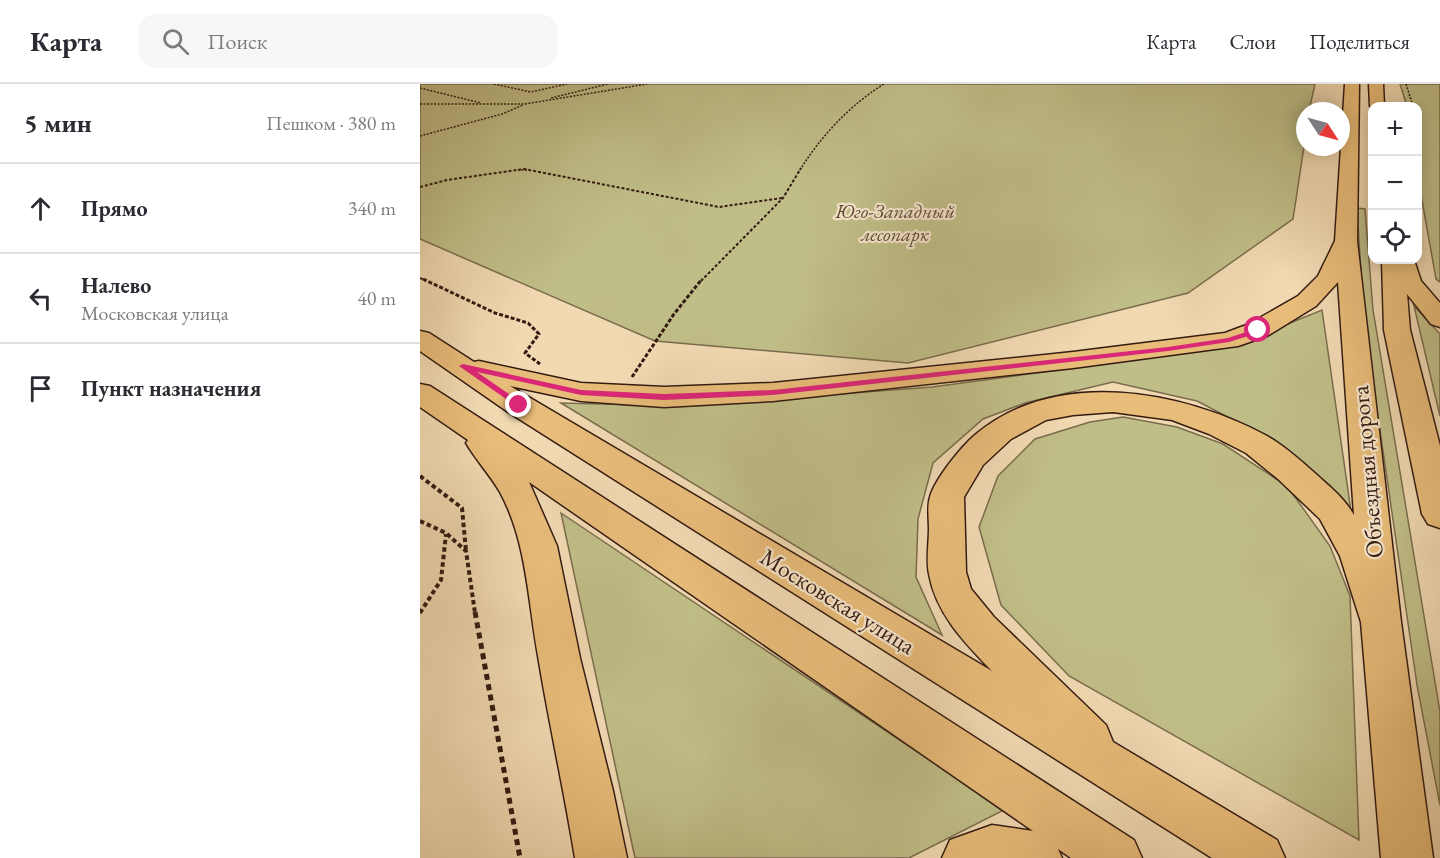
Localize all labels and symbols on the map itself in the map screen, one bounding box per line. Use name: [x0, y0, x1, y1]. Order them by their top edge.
north arrow: [1296, 102, 1350, 156]
park label: Юго-Западный лесопарк: [834, 198, 955, 247]
route start: [1244, 316, 1270, 342]
street label: Объездная дорога: [1344, 384, 1390, 560]
route end: [505, 391, 531, 417]
street label: Московская улица: [755, 541, 922, 661]

